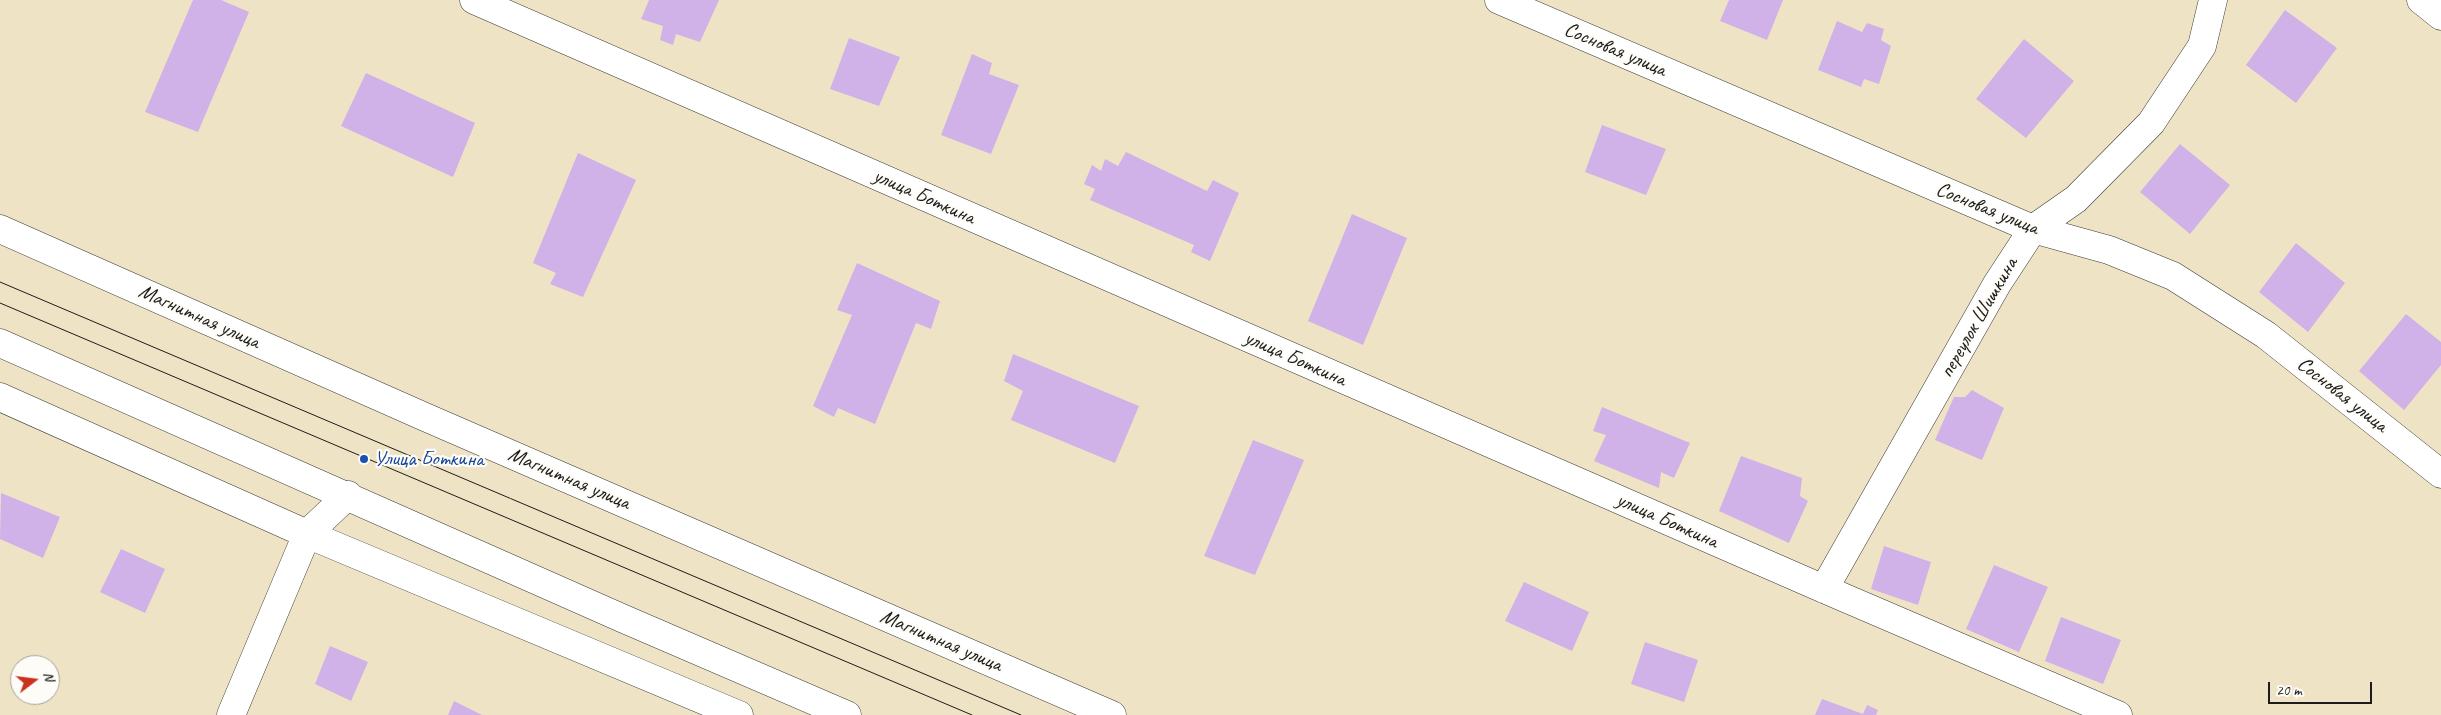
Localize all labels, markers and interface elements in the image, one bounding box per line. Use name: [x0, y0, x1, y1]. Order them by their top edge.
street label: Сосновая улица: [1560, 17, 1670, 83]
street label: улица Боткина: [869, 163, 979, 231]
street label: Сосновая улица: [1932, 177, 2042, 241]
street label: переулок Шишкина: [1934, 253, 2024, 383]
street label: Магнитная улица: [134, 279, 264, 355]
street label: улица Боткина: [1240, 325, 1350, 393]
street label: Сосновая улица: [2292, 352, 2392, 438]
street label: Магнитная улица: [504, 442, 634, 516]
place label: Улица Боткина: [374, 446, 484, 472]
marker: Улица Боткина: [358, 453, 370, 465]
street label: улица Боткина: [1612, 487, 1722, 555]
street label: Магнитная улица: [876, 604, 1006, 678]
north arrow: [10, 655, 60, 705]
text: N: [40, 670, 58, 683]
scale bar: [2271, 672, 2375, 704]
text: 20 m: [2276, 681, 2302, 700]

